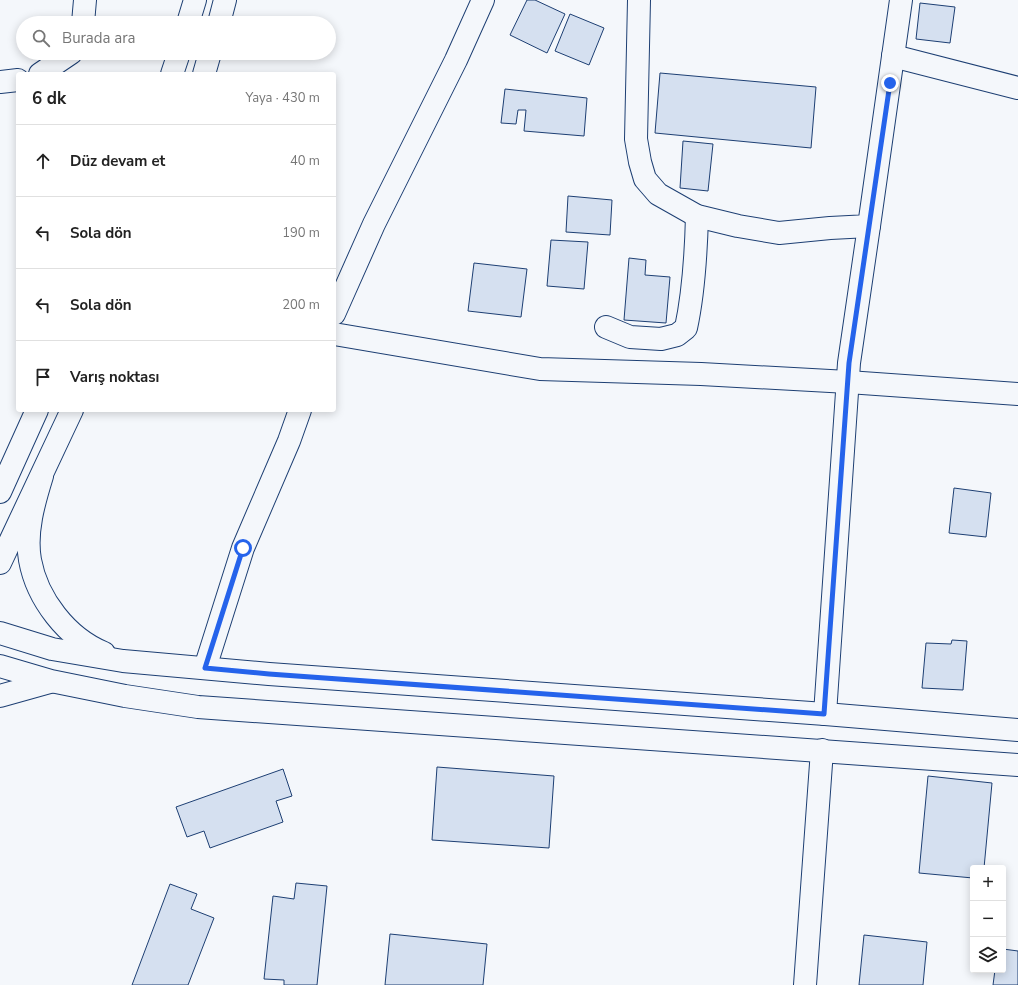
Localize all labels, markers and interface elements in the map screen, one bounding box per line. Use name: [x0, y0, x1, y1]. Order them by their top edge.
search box: [16, 16, 336, 60]
icon: search: [30, 27, 52, 49]
text: Burada ara: [62, 28, 136, 48]
route end: [881, 74, 899, 92]
text: 6 dk: [32, 87, 66, 110]
text: Yaya · 430 m: [245, 89, 320, 107]
icon: ahead: [32, 150, 54, 172]
text: Düz devam et: [70, 151, 165, 171]
text: 40 m: [290, 152, 320, 170]
icon: left: [32, 222, 54, 244]
text: Sola dön: [70, 223, 132, 243]
text: 190 m: [282, 224, 320, 242]
icon: left: [32, 294, 54, 316]
text: Sola dön: [70, 295, 132, 315]
text: 200 m: [282, 296, 320, 314]
icon: arrive: [32, 366, 54, 388]
text: Varış noktası: [70, 367, 159, 387]
route start: [234, 539, 252, 557]
map controls: [970, 865, 1006, 973]
button: +: [970, 865, 1006, 901]
button: −: [970, 901, 1006, 937]
button: layers: [970, 937, 1006, 973]

